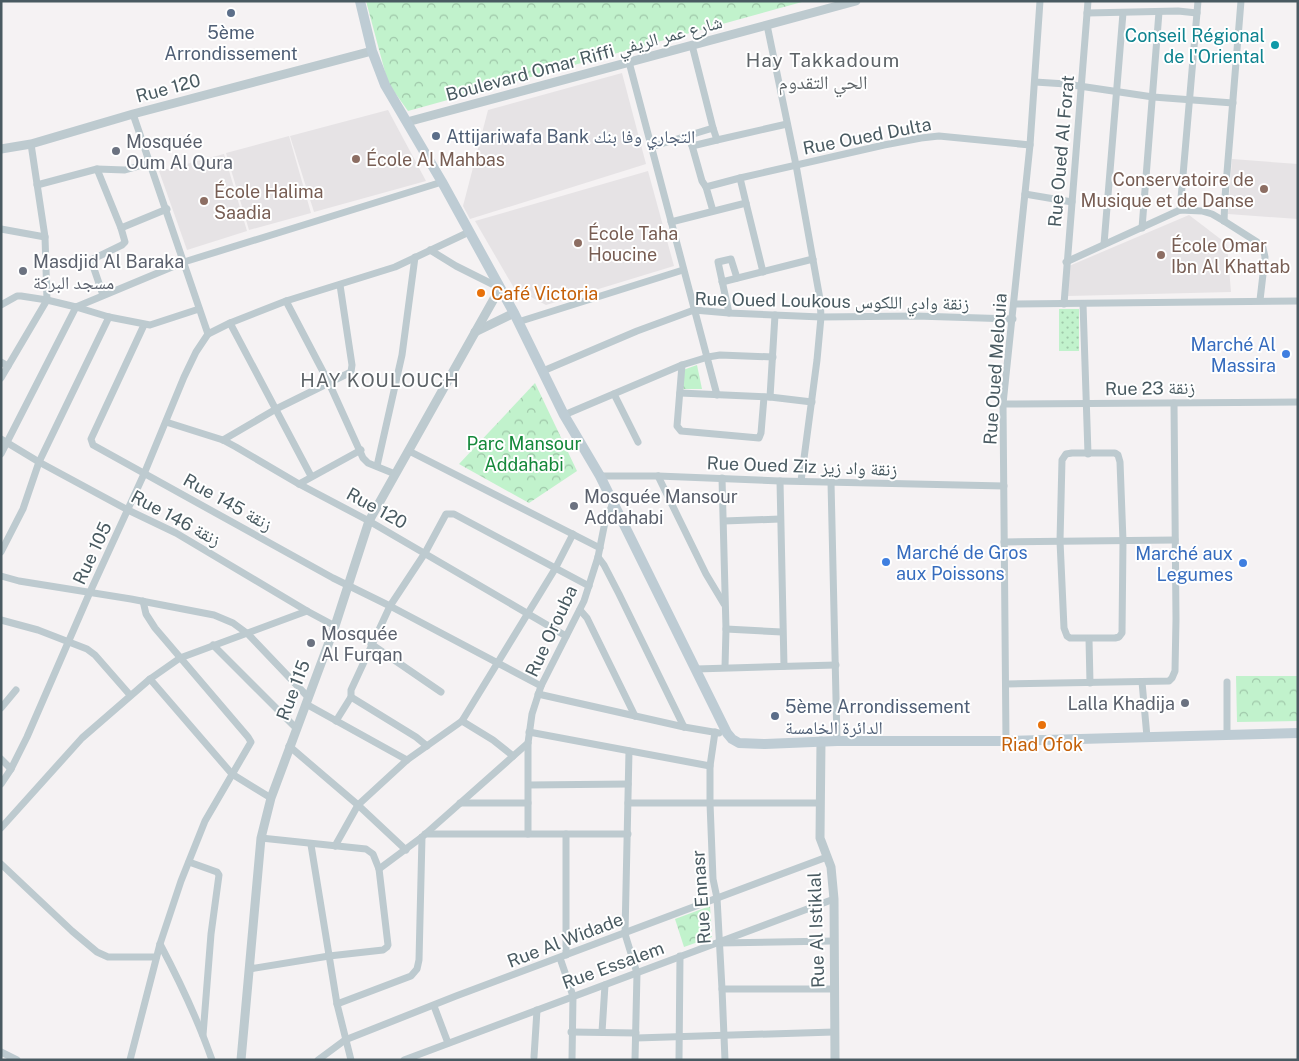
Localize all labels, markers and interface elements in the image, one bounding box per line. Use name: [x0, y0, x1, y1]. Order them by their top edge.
marker: 5ème Arrondissement: [225, 7, 237, 19]
street label: Boulevard Omar Riffi شارع عمر الريفي: [443, 11, 726, 109]
place label: 5ème Arrondissement: [164, 22, 298, 64]
place label: Conseil Régional de l'Oriental: [1125, 25, 1265, 67]
marker: Conseil Régional de l'Oriental: [1269, 39, 1281, 51]
district label: Hay Takkadoum الحي التقدوم: [746, 49, 900, 98]
street label: Rue 120: [133, 69, 203, 107]
street label: Rue Oued Al Forat: [1044, 74, 1078, 228]
street label: Rue Oued Dulta: [801, 113, 933, 159]
place label: Attijariwafa Bank التجاري وفا بنك: [446, 126, 695, 151]
marker: Attijariwafa Bank التجاري وفا بنك: [430, 130, 442, 142]
place label: Mosquée Oum Al Qura: [126, 131, 233, 173]
marker: Mosquée Oum Al Qura: [110, 145, 122, 157]
place label: École Al Mahbas: [366, 148, 505, 170]
marker: École Al Mahbas: [350, 153, 362, 165]
place label: Conservatoire de Musique et de Danse: [1081, 169, 1254, 211]
place label: École Halima Saadia: [214, 180, 324, 223]
marker: Conservatoire de Musique et de Danse: [1258, 183, 1270, 195]
marker: École Halima Saadia: [198, 195, 210, 207]
place label: École Taha Houcine: [588, 222, 678, 265]
place label: École Omar Ibn Al Khattab: [1171, 234, 1290, 277]
marker: École Taha Houcine: [572, 237, 584, 249]
marker: École Omar Ibn Al Khattab: [1155, 249, 1167, 261]
place label: Masdjid Al Baraka مسجد البركة: [33, 251, 184, 293]
marker: Masdjid Al Baraka مسجد البركة: [17, 265, 29, 277]
place label: Café Victoria: [491, 283, 598, 304]
marker: Café Victoria: [475, 287, 487, 299]
street label: Rue Oued Loukous زنقة وادي اللكوس: [694, 288, 970, 318]
street label: Rue Oued Melouia: [979, 292, 1011, 446]
place label: Marché Al Massira: [1191, 334, 1276, 376]
marker: Marché Al Massira: [1280, 348, 1292, 360]
district label: HAY KOULOUCH: [300, 369, 460, 391]
street label: Rue 23 زنقة: [1105, 377, 1195, 399]
park label: Parc Mansour Addahabi: [466, 433, 582, 475]
street label: Rue Oued Ziz زنقة واد زيز: [706, 452, 898, 480]
street label: Rue 145 زنقة: [180, 469, 276, 535]
street label: Rue 120: [343, 483, 411, 533]
street label: Rue 146 زنقة: [128, 486, 224, 550]
place label: Mosquée Mansour Addahabi: [584, 486, 738, 528]
marker: Mosquée Mansour Addahabi: [568, 500, 580, 512]
street label: Rue 105: [68, 518, 116, 588]
place label: Marché de Gros aux Poissons: [896, 542, 1028, 584]
place label: Marché aux Legumes: [1135, 543, 1233, 585]
marker: Marché de Gros aux Poissons: [880, 556, 892, 568]
marker: Marché aux Legumes: [1237, 557, 1249, 569]
street label: Rue Orouba: [521, 582, 581, 680]
place label: Mosquée Al Furqan: [321, 623, 403, 665]
marker: Mosquée Al Furqan: [305, 637, 317, 649]
street label: Rue 115: [272, 657, 314, 723]
place label: Lalla Khadija: [1068, 693, 1175, 714]
place label: 5ème Arrondissement الدائرة الخامسة: [785, 696, 970, 738]
marker: Lalla Khadija: [1179, 697, 1191, 709]
marker: 5ème Arrondissement الدائرة الخامسة: [769, 710, 781, 722]
marker: Riad Ofok: [1036, 719, 1048, 731]
place label: Riad Ofok: [1001, 734, 1083, 755]
street label: Rue Ennasr: [687, 849, 715, 945]
street label: Rue Al Istiklal: [803, 872, 829, 988]
street label: Rue Al Widade: [504, 908, 626, 972]
street label: Rue Essalem: [559, 937, 667, 993]

